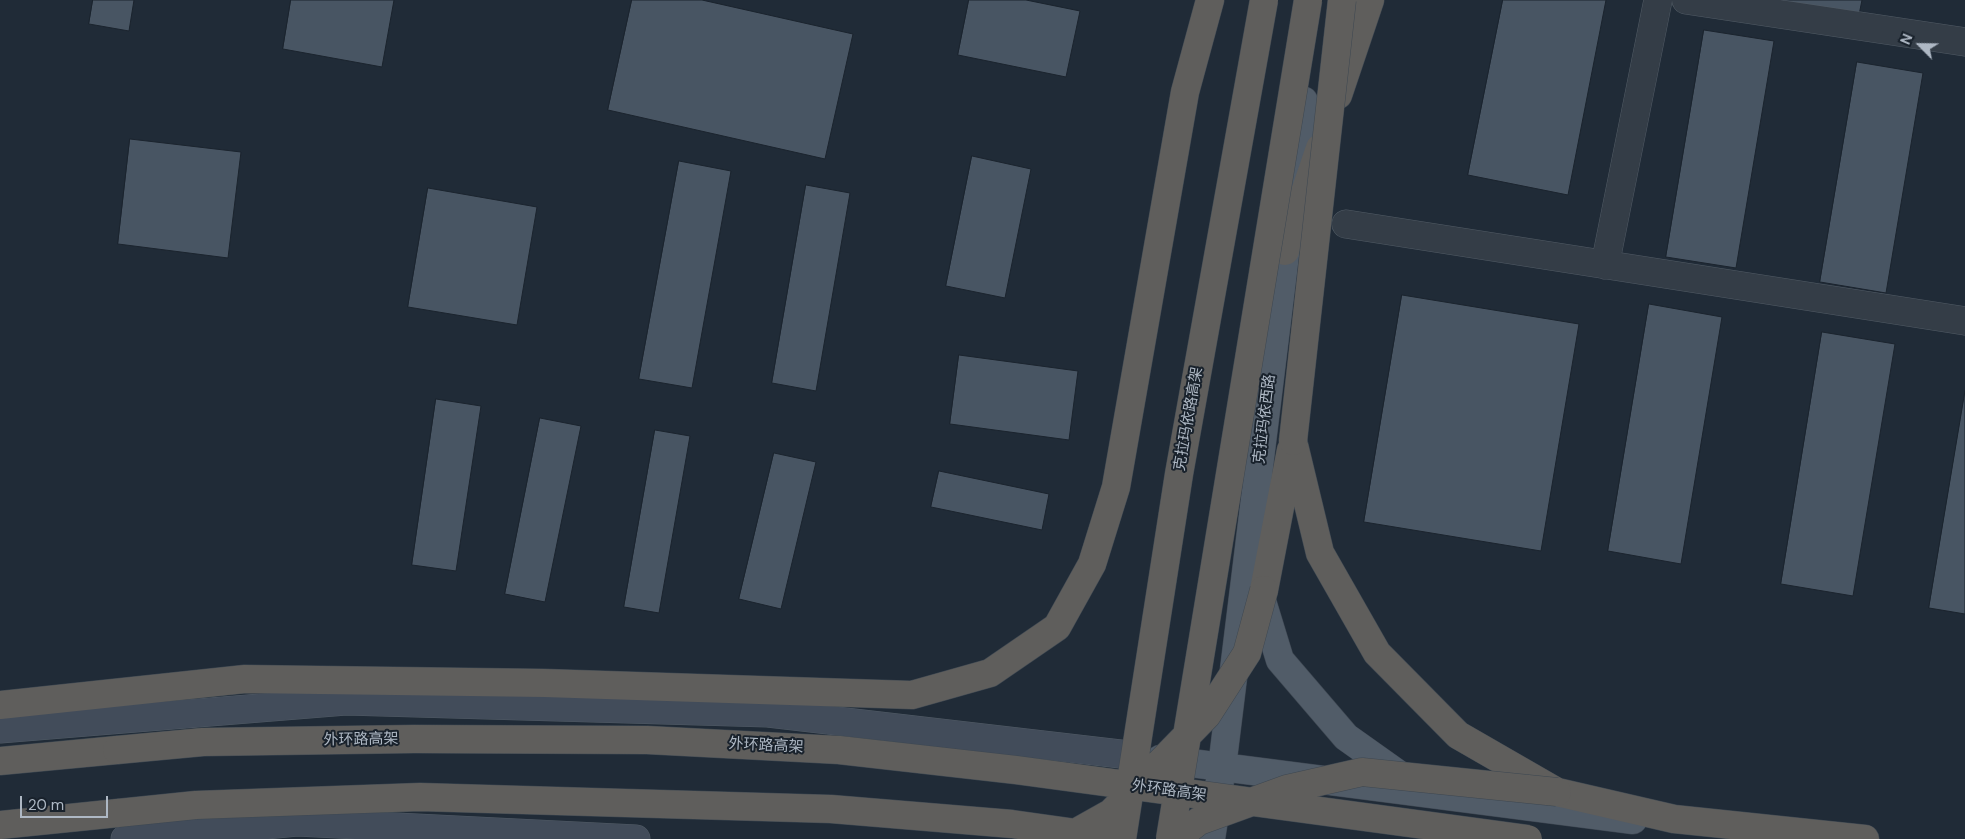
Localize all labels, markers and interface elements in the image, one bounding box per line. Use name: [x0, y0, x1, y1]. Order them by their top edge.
north arrow: [1895, 20, 1945, 70]
text: N: [1896, 31, 1916, 47]
street label: 克拉玛依路高架: [1171, 366, 1207, 472]
street label: 克拉玛依西路: [1251, 373, 1279, 465]
street label: 外环路高架: [323, 730, 399, 750]
street label: 外环路高架: [728, 735, 804, 757]
street label: 外环路高架: [1131, 777, 1207, 805]
scale bar: [22, 786, 110, 818]
text: 20 m: [28, 795, 64, 815]

